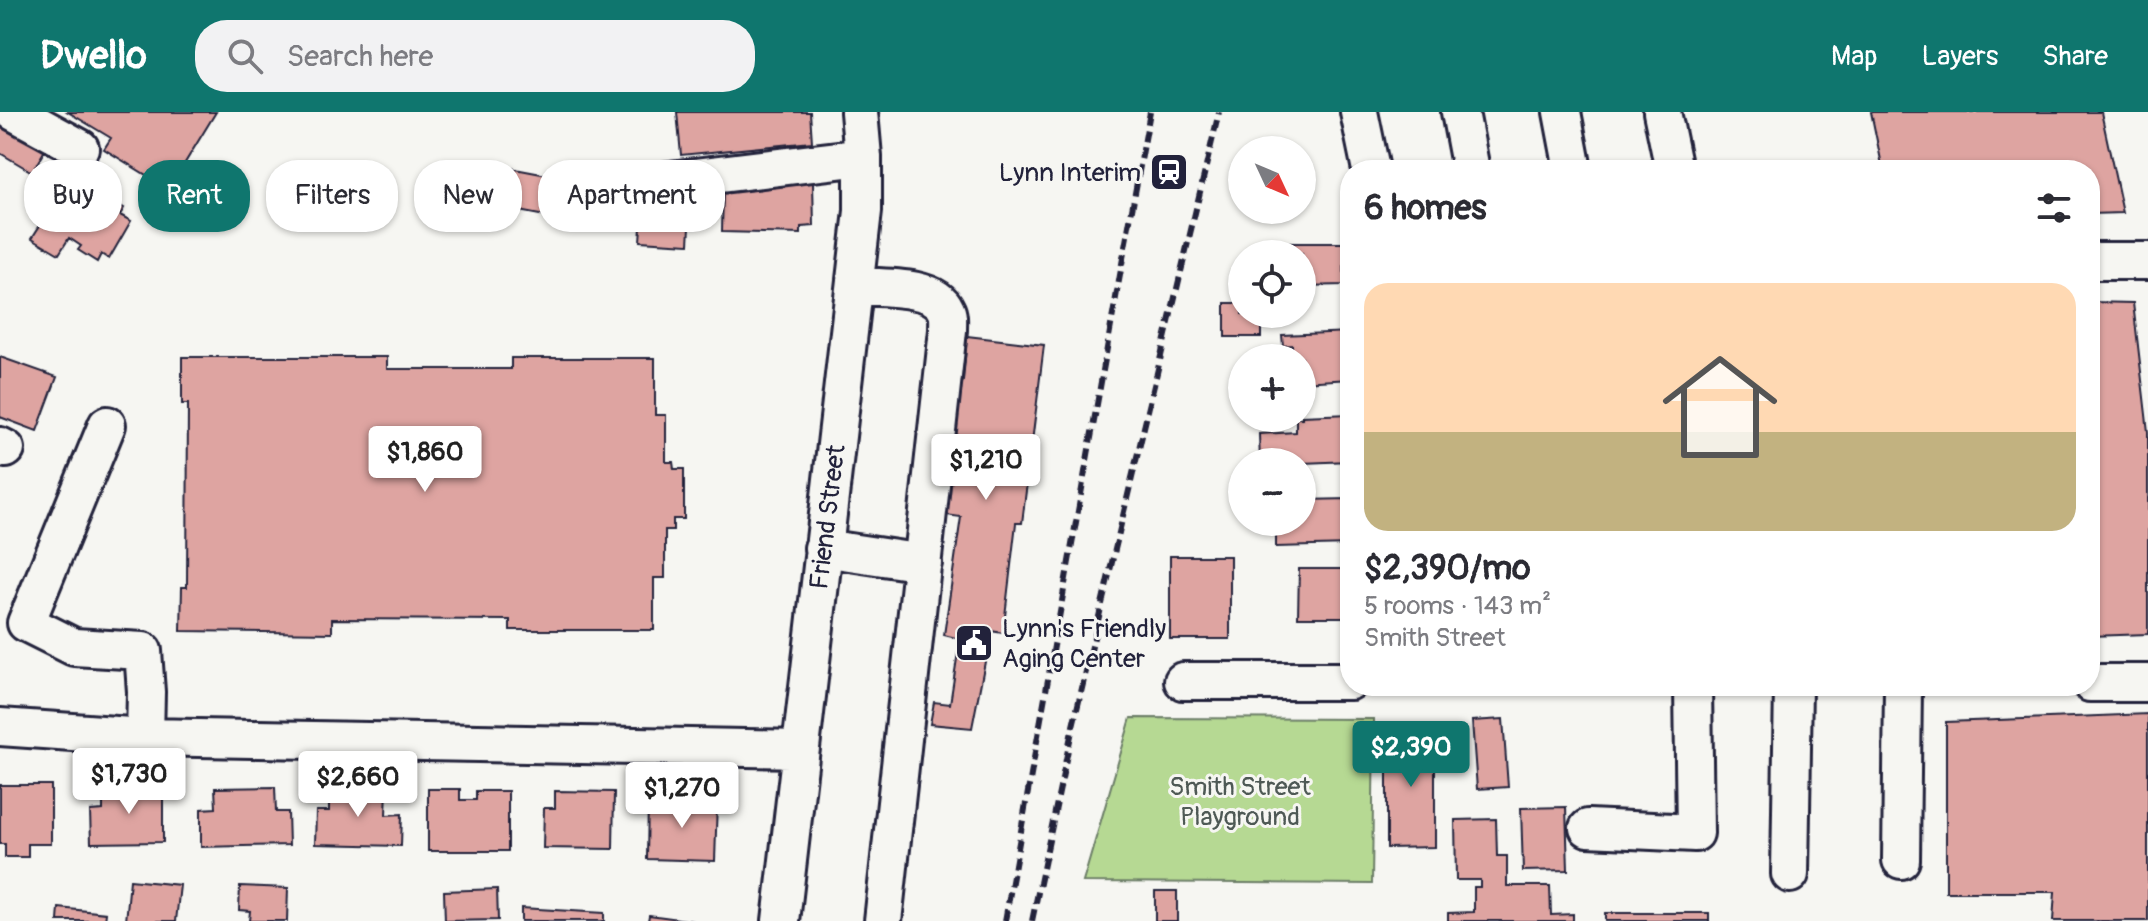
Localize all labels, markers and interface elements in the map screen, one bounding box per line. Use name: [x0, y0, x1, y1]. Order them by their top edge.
search box: [195, 20, 755, 92]
text: Dwello: [40, 32, 147, 80]
icon: search: [223, 34, 267, 78]
text: Search here: [287, 38, 433, 75]
text: Map: [1831, 39, 1877, 74]
text: Layers: [1921, 39, 1998, 74]
text: Share: [2042, 39, 2108, 74]
north arrow: [1228, 136, 1316, 224]
map controls: [1228, 136, 1316, 536]
station icon: Lynn Interim: [1148, 151, 1190, 193]
place label: Lynn Interim: [999, 157, 1141, 189]
chip: Buy: [24, 160, 122, 232]
chip: Rent: [138, 160, 250, 232]
chip: Filters: [266, 160, 398, 232]
chip: New: [414, 160, 522, 232]
chip: Apartment: [538, 160, 725, 232]
icon: filters: [2032, 186, 2076, 230]
text: 6 homes: [1364, 187, 1487, 230]
button: locate: [1228, 240, 1316, 328]
icon: home: [1648, 335, 1792, 479]
button: +: [1228, 344, 1316, 432]
pin: $1,860: [360, 426, 490, 494]
pin: $1,210: [921, 434, 1051, 502]
text: $1,860: [387, 436, 463, 468]
street label: Friend Street: [803, 442, 853, 591]
text: $1,210: [949, 444, 1023, 476]
button: −: [1228, 448, 1316, 536]
text: $2,390/mo: [1364, 547, 1530, 590]
text: 5 rooms · 143 m²: [1364, 590, 1551, 622]
place label: Lynn's Friendly Aging Center: [1002, 613, 1166, 675]
public building icon: Lynn's Friendly Aging Center: [953, 622, 995, 664]
text: Smith Street: [1364, 622, 1506, 654]
pin: $2,390: [1346, 721, 1476, 789]
text: $2,390: [1371, 731, 1451, 763]
pin: $1,730: [64, 748, 194, 816]
pin: $2,660: [293, 751, 423, 819]
text: $1,730: [91, 758, 167, 790]
text: $2,660: [316, 761, 400, 793]
pin: $1,270: [617, 762, 747, 830]
park label: Smith Street Playground: [1169, 771, 1311, 833]
text: $1,270: [644, 772, 720, 804]

